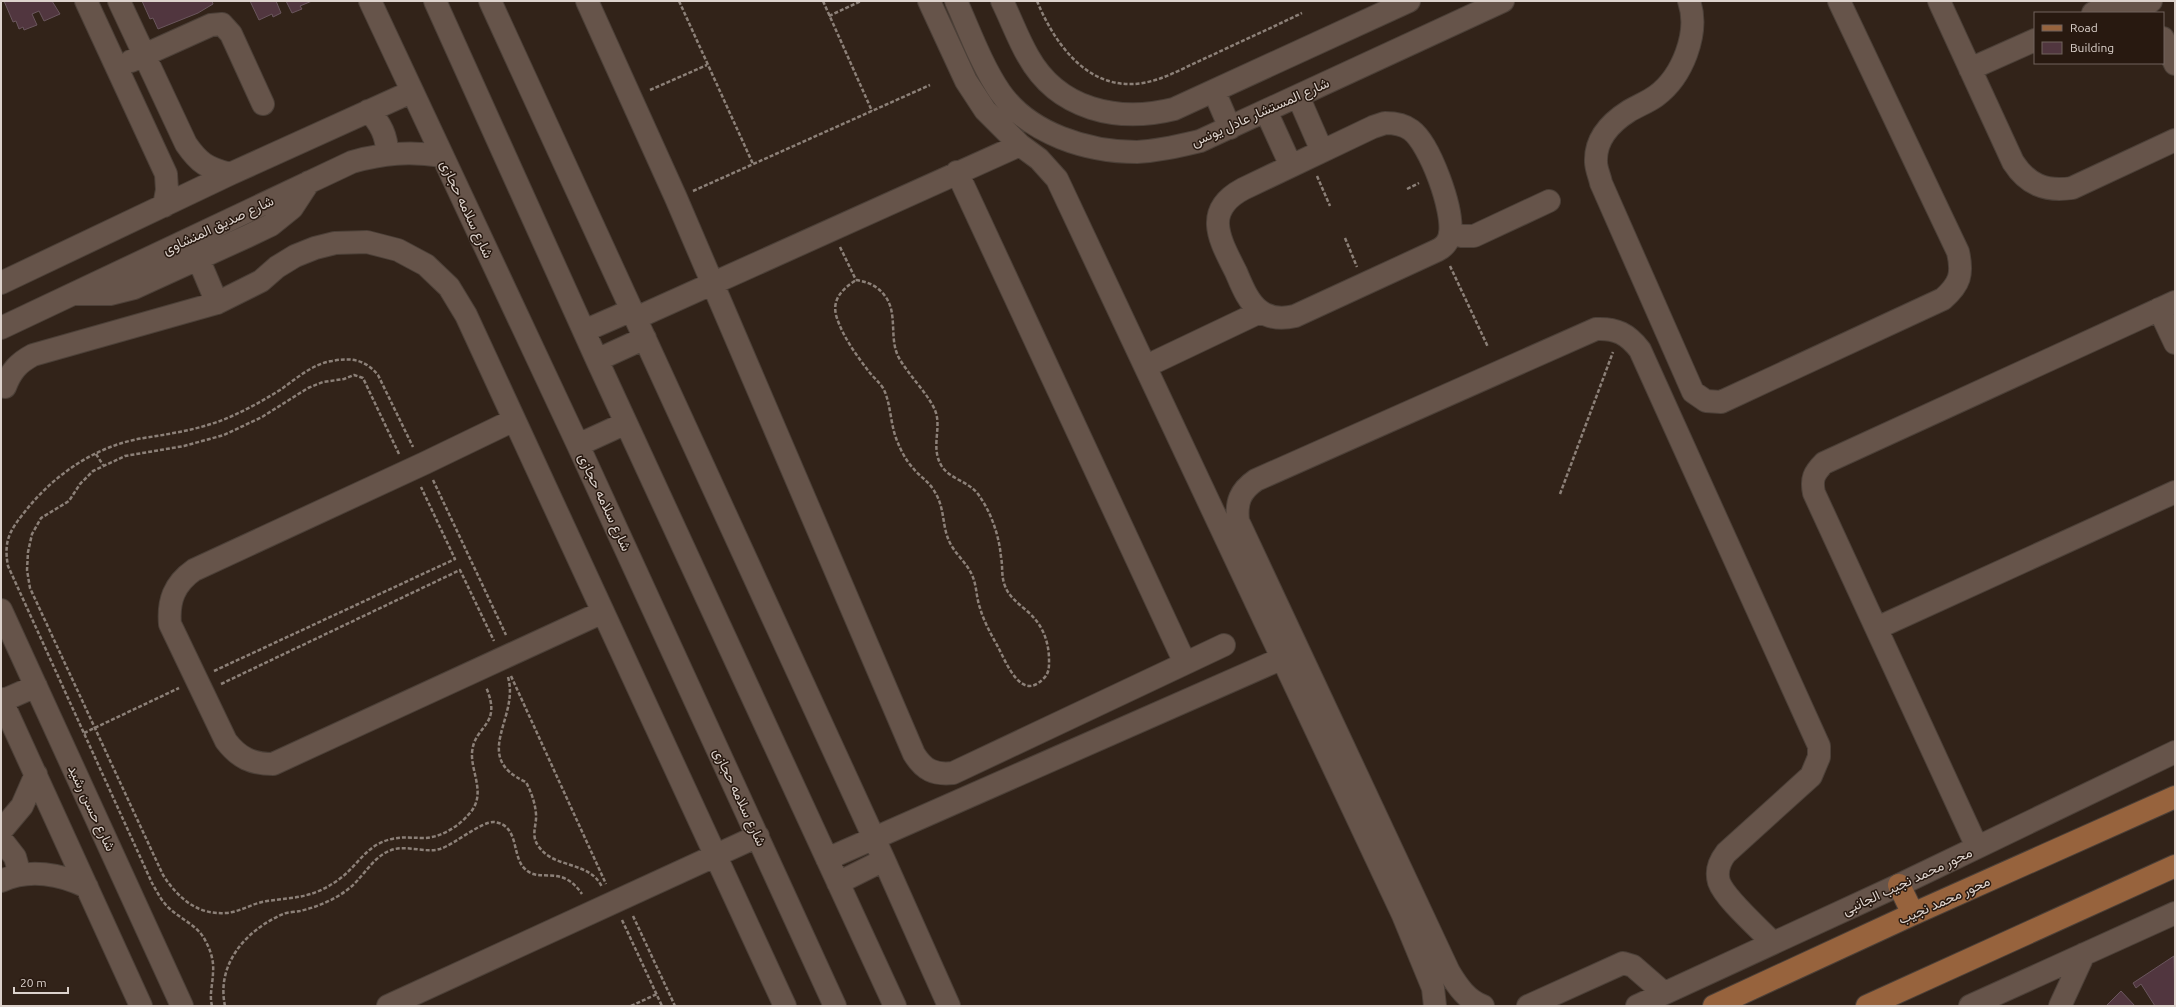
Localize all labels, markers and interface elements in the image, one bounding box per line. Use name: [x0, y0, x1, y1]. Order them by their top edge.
legend: [2034, 12, 2164, 64]
text: Road: [2070, 21, 2098, 34]
text: Building: [2070, 41, 2114, 54]
street label: شارع المستشار عادل يونس: [1188, 74, 1333, 152]
street label: شارع سلامه حجازى: [435, 158, 497, 262]
street label: شارع صديق المنشاوى: [160, 192, 277, 260]
street label: شارع سلامه حجازى: [573, 451, 635, 555]
street label: شارع سلامه حجازى: [708, 746, 770, 850]
street label: شارع حسن رشيد: [62, 762, 119, 855]
street label: محور محمد نجيب الجانبى: [1839, 843, 1975, 919]
street label: محور محمد نجيب: [1896, 872, 1992, 928]
scale bar: [14, 969, 68, 995]
text: 20 m: [20, 976, 47, 989]

